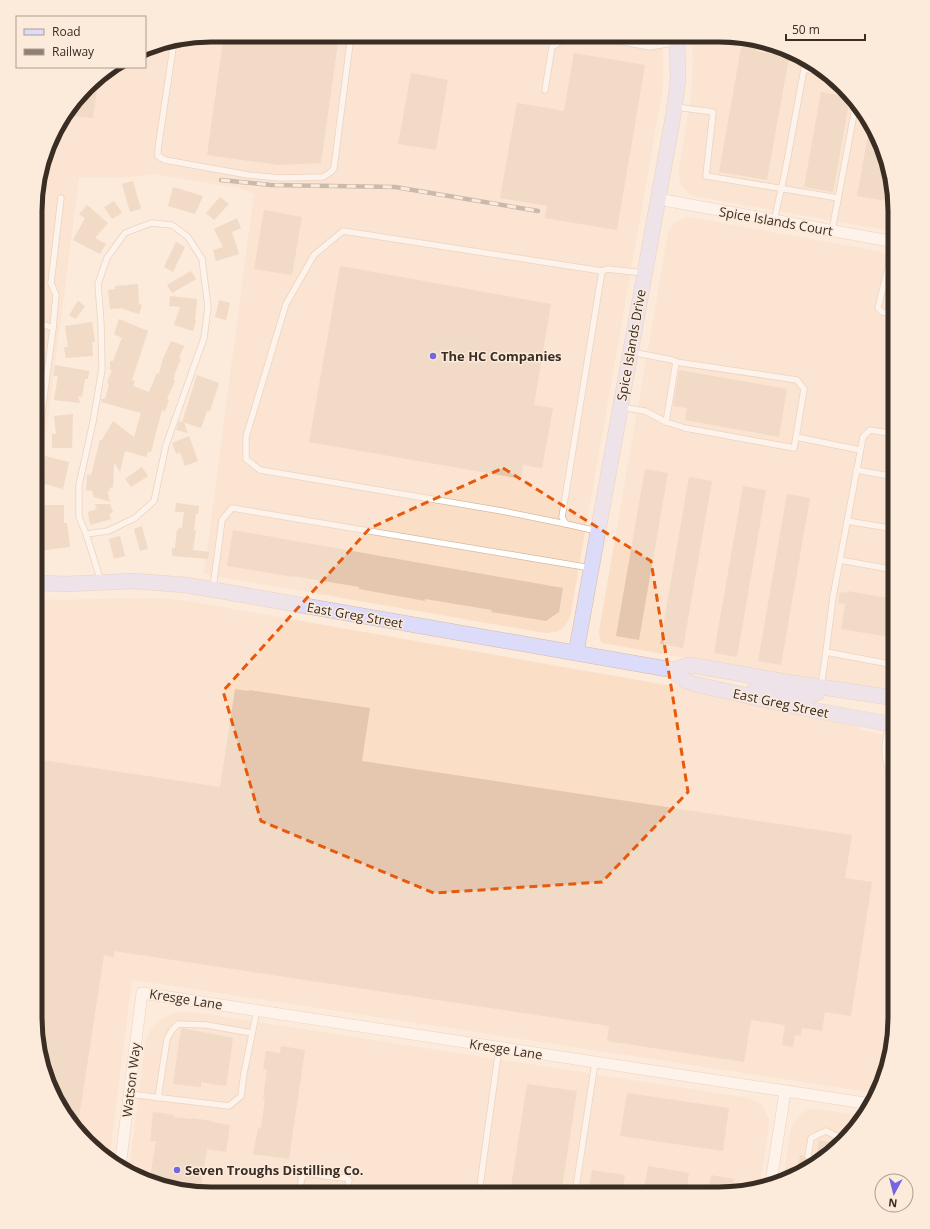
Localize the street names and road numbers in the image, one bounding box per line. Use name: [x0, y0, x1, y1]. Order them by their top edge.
street label: Spice Islands Court: [718, 202, 835, 240]
street label: Spice Islands Drive: [612, 288, 650, 402]
street label: East Greg Street: [305, 598, 405, 632]
street label: East Greg Street: [731, 684, 831, 722]
street label: Kresge Lane: [148, 984, 224, 1014]
street label: Kresge Lane: [468, 1034, 544, 1064]
street label: Watson Way: [117, 1041, 145, 1118]

